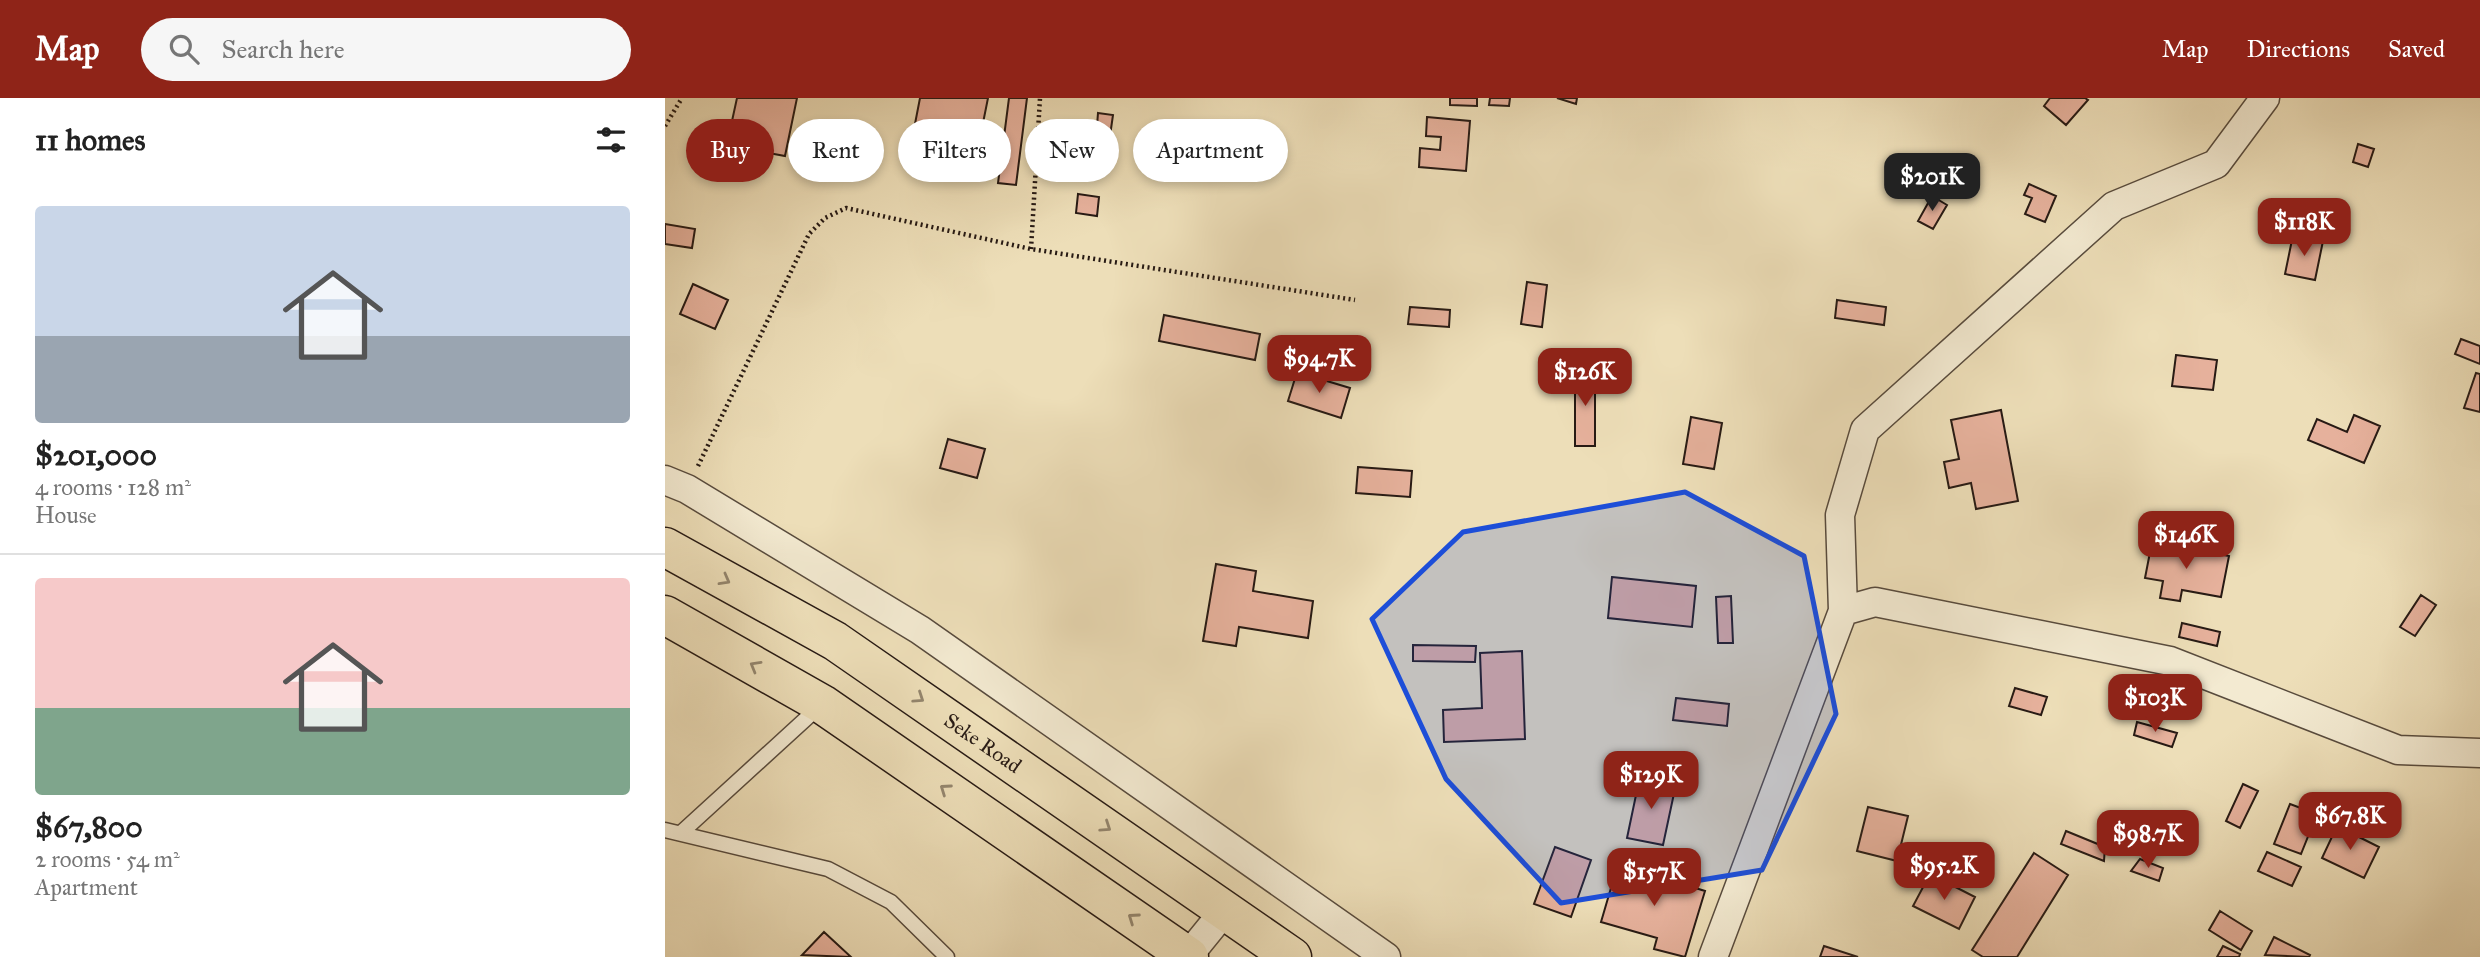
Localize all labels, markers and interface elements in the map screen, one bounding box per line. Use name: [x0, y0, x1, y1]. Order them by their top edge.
search box: [141, 18, 631, 81]
text: Map: [35, 29, 99, 69]
icon: search: [165, 30, 203, 68]
text: Search here: [221, 33, 345, 65]
text: Map: [2162, 34, 2209, 64]
text: Directions: [2247, 34, 2350, 64]
text: Saved: [2388, 34, 2445, 64]
chip: Buy: [686, 119, 774, 182]
chip: Rent: [788, 119, 884, 182]
chip: Filters: [898, 119, 1011, 182]
chip: New: [1025, 119, 1119, 182]
chip: Apartment: [1133, 119, 1288, 182]
icon: filters: [592, 121, 630, 159]
text: 11 homes: [35, 122, 146, 158]
pin: $201K: [1883, 153, 1981, 213]
text: $201K: [1900, 162, 1964, 190]
pin: $118K: [2255, 198, 2353, 258]
text: $118K: [2274, 207, 2334, 235]
icon: home: [270, 252, 396, 378]
pin: $94.7K: [1262, 336, 1376, 395]
text: $94.7K: [1283, 344, 1355, 372]
pin: $126K: [1536, 348, 1634, 408]
text: $126K: [1554, 357, 1616, 385]
text: $201,000: [35, 437, 157, 473]
text: 4 rooms · 128 m²: [35, 473, 191, 501]
text: House: [35, 501, 97, 529]
pin: $146K: [2137, 512, 2235, 571]
text: $146K: [2154, 520, 2218, 548]
one-way arrow: [717, 572, 730, 585]
icon: home: [270, 624, 396, 750]
one-way arrow: [749, 661, 762, 674]
pin: $103K: [2106, 674, 2204, 734]
text: $103K: [2124, 683, 2186, 711]
one-way arrow: [911, 690, 924, 703]
street label: Seke Road: [939, 707, 1027, 779]
pin: $129K: [1602, 752, 1700, 811]
text: $129K: [1620, 760, 1682, 788]
one-way arrow: [940, 784, 953, 797]
pin: $67.8K: [2293, 792, 2407, 852]
text: $67.8K: [2315, 801, 2385, 829]
text: $67,800: [35, 809, 143, 845]
pin: $98.7K: [2091, 810, 2205, 870]
one-way arrow: [1098, 819, 1111, 831]
text: $98.7K: [2113, 819, 2183, 847]
pin: $95.2K: [1887, 842, 2001, 902]
text: 2 rooms · 54 m²: [35, 845, 180, 873]
pin: $157K: [1605, 848, 1703, 908]
text: $95.2K: [1910, 851, 1978, 879]
text: $157K: [1623, 857, 1685, 885]
text: Apartment: [35, 873, 138, 901]
one-way arrow: [1128, 914, 1141, 926]

